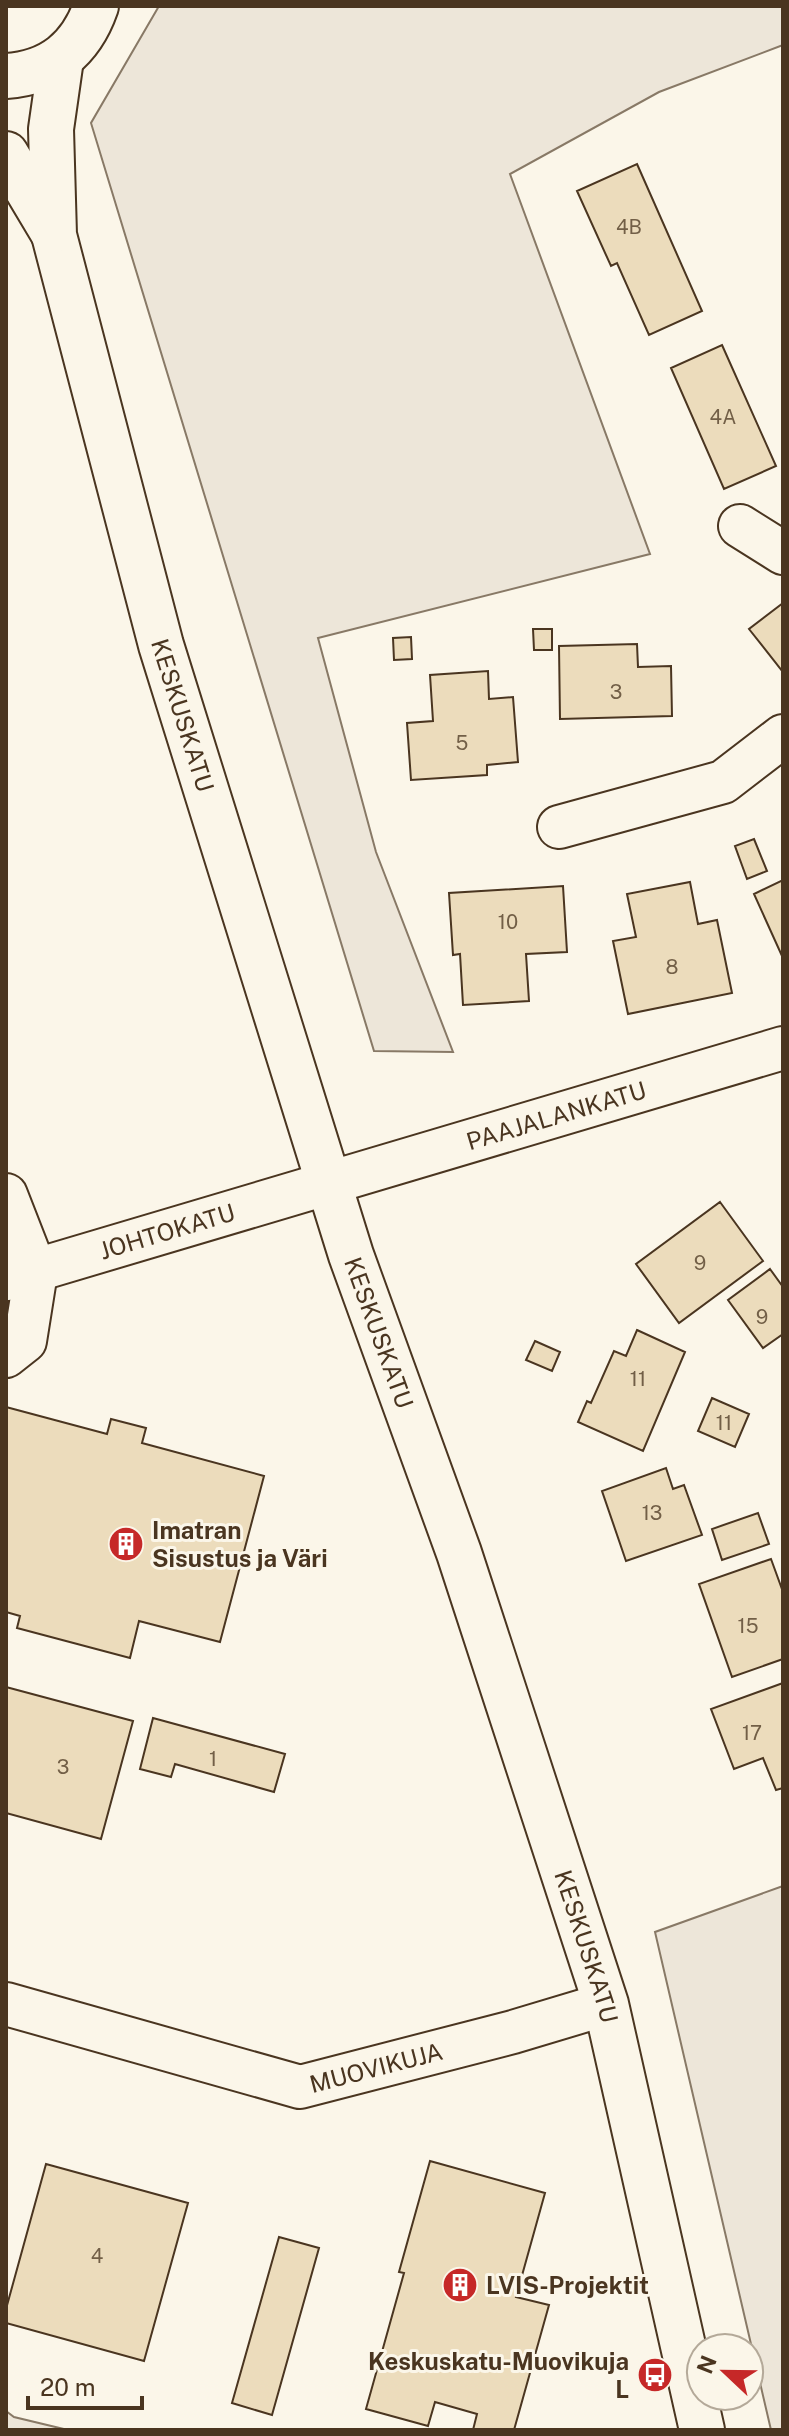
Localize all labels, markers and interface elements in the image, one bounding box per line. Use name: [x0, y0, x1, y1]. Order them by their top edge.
house number: 4B: [616, 215, 642, 239]
house number: 4A: [710, 405, 736, 429]
street label: KESKUSKATU: [146, 635, 220, 795]
house number: 3: [610, 680, 622, 704]
house number: 5: [456, 731, 468, 755]
house number: 10: [498, 910, 518, 934]
house number: 8: [666, 955, 678, 979]
street label: PAAJALANKATU: [463, 1076, 649, 1155]
street label: JOHTOKATU: [96, 1198, 238, 1264]
house number: 9: [694, 1251, 706, 1275]
street label: KESKUSKATU: [339, 1253, 419, 1412]
house number: 9: [756, 1305, 768, 1329]
house number: 11: [630, 1367, 646, 1391]
house number: 11: [716, 1411, 732, 1435]
house number: 13: [642, 1501, 662, 1525]
place label: Imatran Sisustus ja Väri: [152, 1516, 328, 1572]
building icon: Imatran Sisustus ja Väri: [107, 1525, 145, 1563]
house number: 15: [738, 1614, 758, 1638]
house number: 17: [742, 1721, 762, 1745]
house number: 1: [209, 1747, 217, 1771]
house number: 3: [57, 1755, 69, 1779]
street label: KESKUSKATU: [549, 1866, 624, 2025]
street label: MUOVIKUJA: [306, 2037, 446, 2098]
house number: 4: [91, 2244, 103, 2268]
building icon: LVIS-Projektit: [441, 2266, 479, 2304]
place label: LVIS-Projektit: [486, 2271, 649, 2299]
north arrow: [685, 2332, 765, 2412]
place label: Keskuskatu-Muovikuja L: [368, 2347, 629, 2403]
text: N: [691, 2352, 722, 2377]
bus stop icon: Keskuskatu-Muovikuja L: [636, 2356, 674, 2394]
scale bar: [28, 2360, 142, 2410]
text: 20 m: [40, 2373, 96, 2401]

